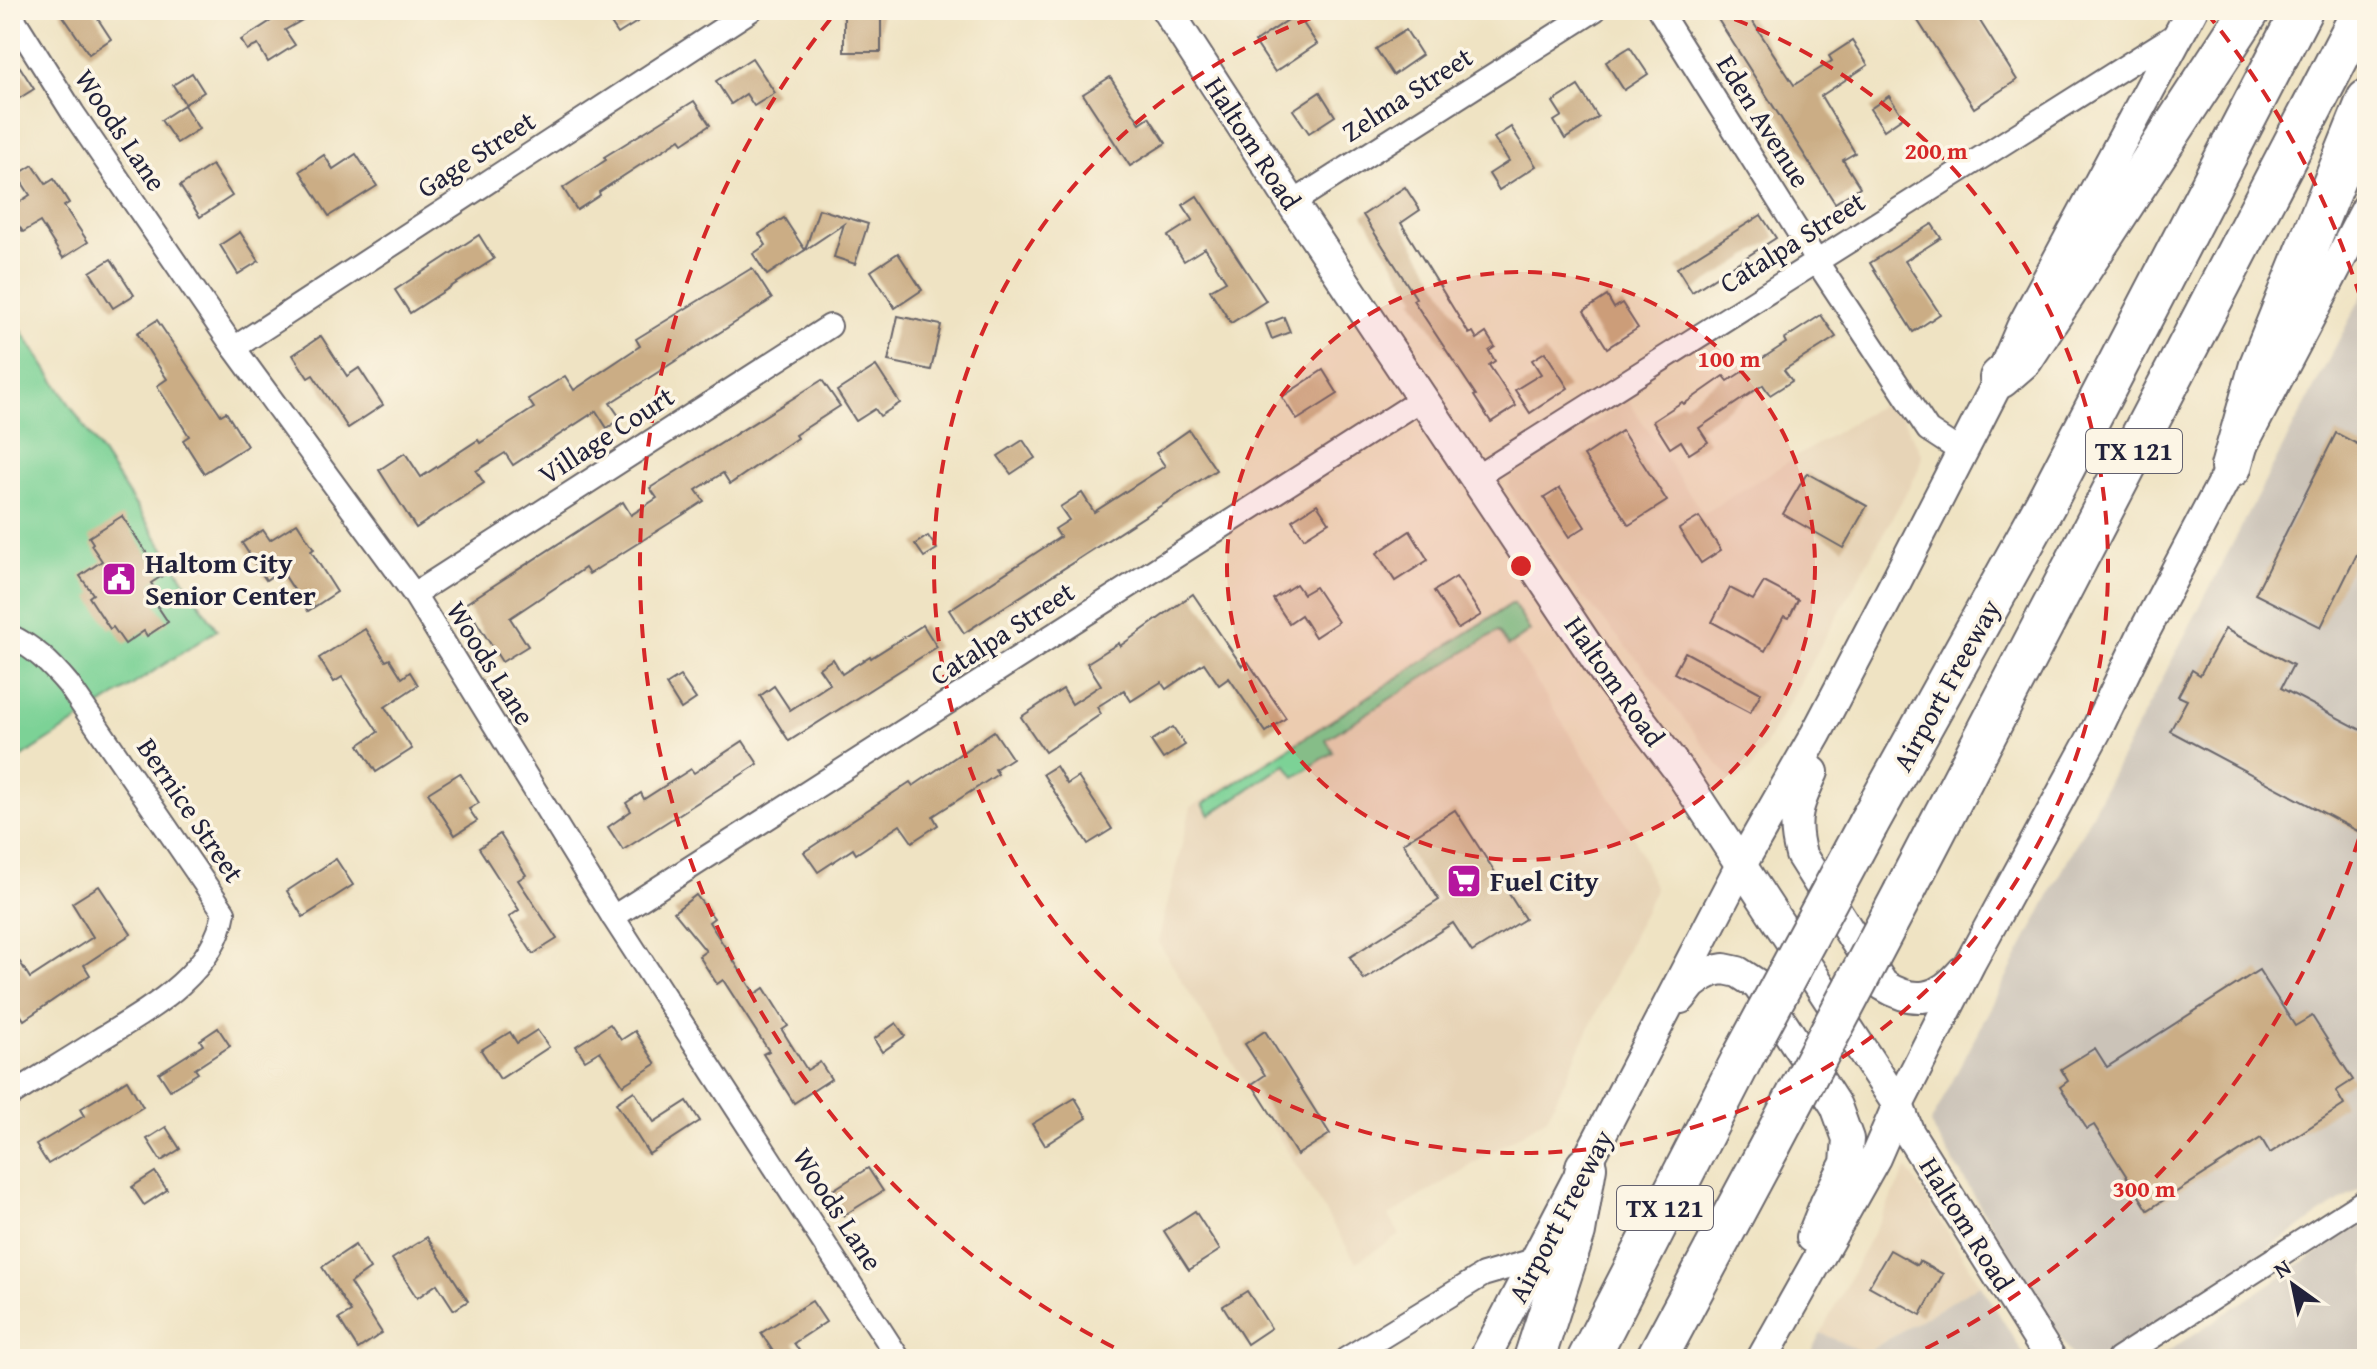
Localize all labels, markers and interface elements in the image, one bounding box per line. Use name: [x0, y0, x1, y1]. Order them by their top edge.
street label: Zelma Street: [1333, 36, 1480, 151]
street label: Eden Avenue: [1707, 46, 1822, 195]
street label: Woods Lane: [65, 61, 177, 199]
street label: Haltom Road: [1195, 68, 1312, 217]
street label: Gage Street: [408, 100, 543, 207]
text: 200 m: [1904, 133, 1968, 168]
street label: Catalpa Street: [1711, 180, 1873, 303]
text: 100 m: [1697, 341, 1761, 376]
street label: Village Court: [530, 375, 682, 494]
road number: TX 121: [2086, 429, 2182, 473]
place label: Haltom City Senior Center: [145, 542, 316, 615]
centre of rings: [1507, 552, 1535, 580]
public building icon: Haltom City Senior Center: [100, 560, 138, 598]
street label: Catalpa Street: [921, 570, 1082, 695]
street label: Airport Freeway: [1881, 591, 2010, 778]
street label: Woods Lane: [437, 593, 546, 733]
street label: Haltom Road: [1555, 607, 1676, 755]
street label: Bernice Street: [128, 729, 255, 890]
place label: Fuel City: [1490, 860, 1599, 901]
supermarket icon: Fuel City: [1445, 862, 1483, 900]
street label: Airport Freeway: [1497, 1122, 1623, 1310]
street label: Woods Lane: [783, 1139, 894, 1278]
street label: Haltom Road: [1910, 1149, 2025, 1299]
text: 300 m: [2112, 1171, 2176, 1206]
road number: TX 121: [1617, 1186, 1713, 1230]
north arrow: [2253, 1245, 2333, 1325]
text: N: [2267, 1251, 2297, 1286]

